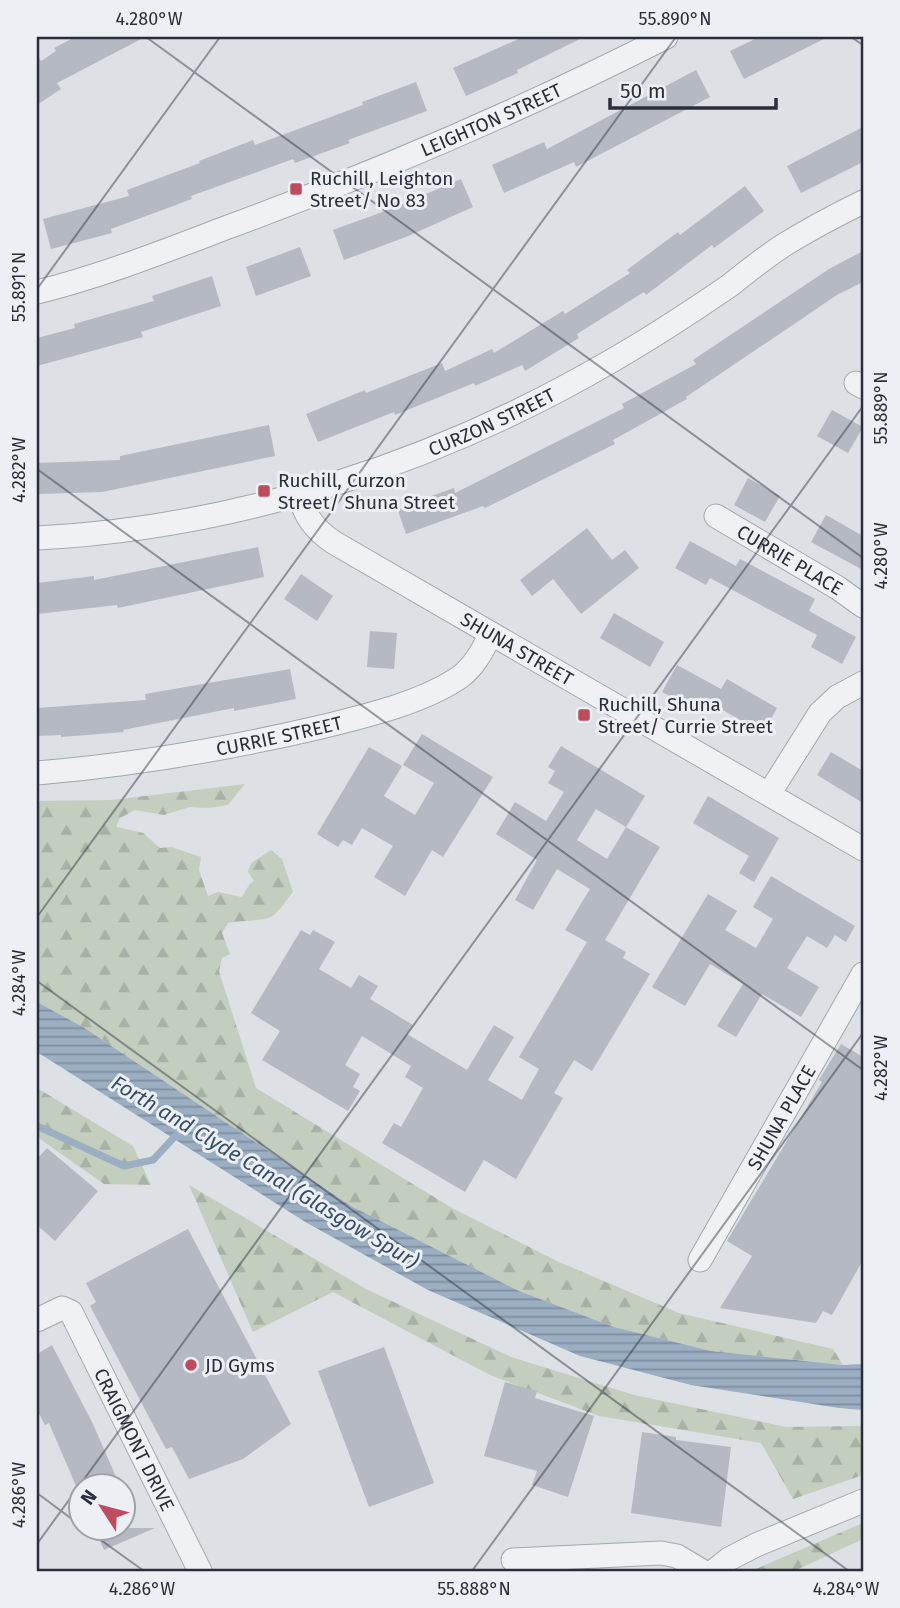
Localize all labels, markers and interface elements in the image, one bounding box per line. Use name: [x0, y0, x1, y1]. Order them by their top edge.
text: 4.280°W: [115, 8, 183, 30]
text: 55.890°N: [638, 8, 712, 30]
scale bar: [610, 66, 776, 110]
street label: LEIGHTON STREET: [417, 78, 565, 161]
text: 50 m: [620, 78, 666, 104]
place label: Ruchill, Leighton Street/ No 83: [310, 167, 453, 212]
marker: Ruchill, Leighton Street/ No 83: [288, 181, 304, 197]
text: 55.891°N: [8, 252, 30, 322]
text: 55.889°N: [870, 372, 892, 444]
street label: CURZON STREET: [425, 383, 559, 461]
text: 4.282°W: [8, 437, 30, 503]
place label: Ruchill, Curzon Street/ Shuna Street: [278, 469, 455, 514]
marker: Ruchill, Curzon Street/ Shuna Street: [256, 483, 272, 499]
street label: CURRIE PLACE: [733, 520, 847, 600]
text: 4.280°W: [870, 522, 892, 590]
street label: SHUNA STREET: [457, 607, 578, 690]
place label: Ruchill, Shuna Street/ Currie Street: [598, 693, 773, 738]
marker: Ruchill, Shuna Street/ Currie Street: [576, 707, 592, 723]
street label: CURRIE STREET: [214, 711, 344, 760]
text: 4.284°W: [8, 950, 30, 1016]
text: 4.282°W: [870, 1035, 892, 1101]
street label: SHUNA PLACE: [742, 1061, 820, 1174]
water label: Forth and Clyde Canal (Glasgow Spur): [107, 1070, 424, 1274]
place label: JD Gyms: [205, 1354, 275, 1377]
marker: JD Gyms: [183, 1357, 199, 1373]
street label: CRAIGMONT DRIVE: [89, 1364, 180, 1515]
text: 4.286°W: [8, 1462, 30, 1528]
north arrow: [66, 1472, 136, 1542]
text: N: [76, 1485, 102, 1509]
text: 4.286°W: [109, 1578, 175, 1600]
text: 55.888°N: [437, 1578, 511, 1600]
text: 4.284°W: [813, 1578, 879, 1600]

